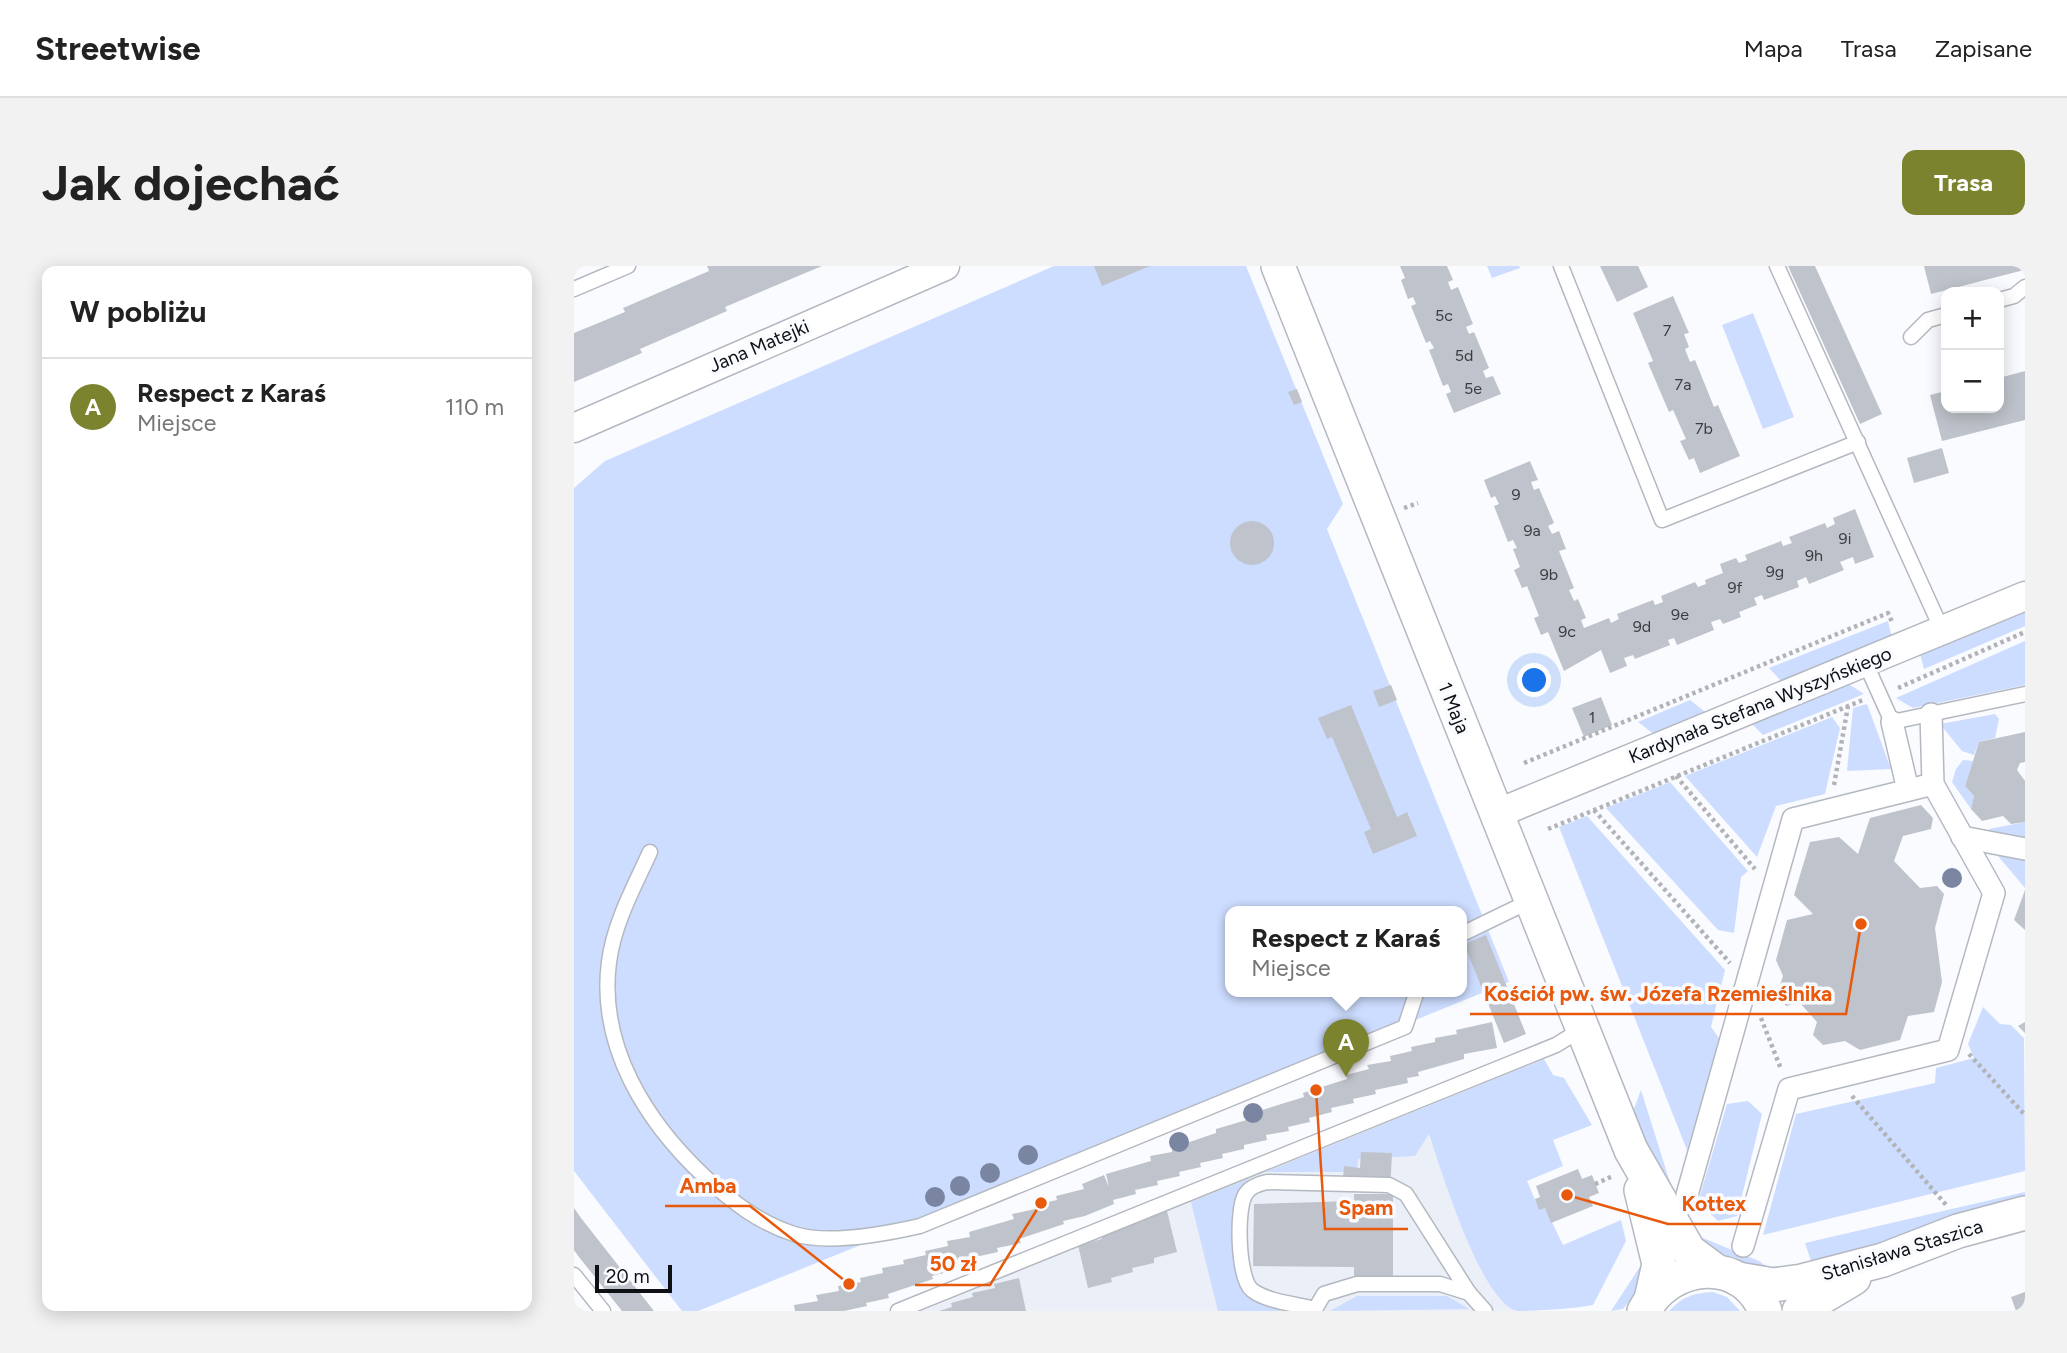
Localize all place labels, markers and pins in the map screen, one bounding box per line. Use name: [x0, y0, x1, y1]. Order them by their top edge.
callout: Kościół pw. św. Józefa Rzemieślnika: [1470, 972, 1846, 1014]
pin: A: [1323, 1019, 1369, 1077]
callout: Amba: [665, 1164, 750, 1206]
callout: Kottex: [1668, 1182, 1761, 1224]
callout: Spam: [1325, 1187, 1408, 1229]
callout: 50 zł: [915, 1243, 990, 1285]

